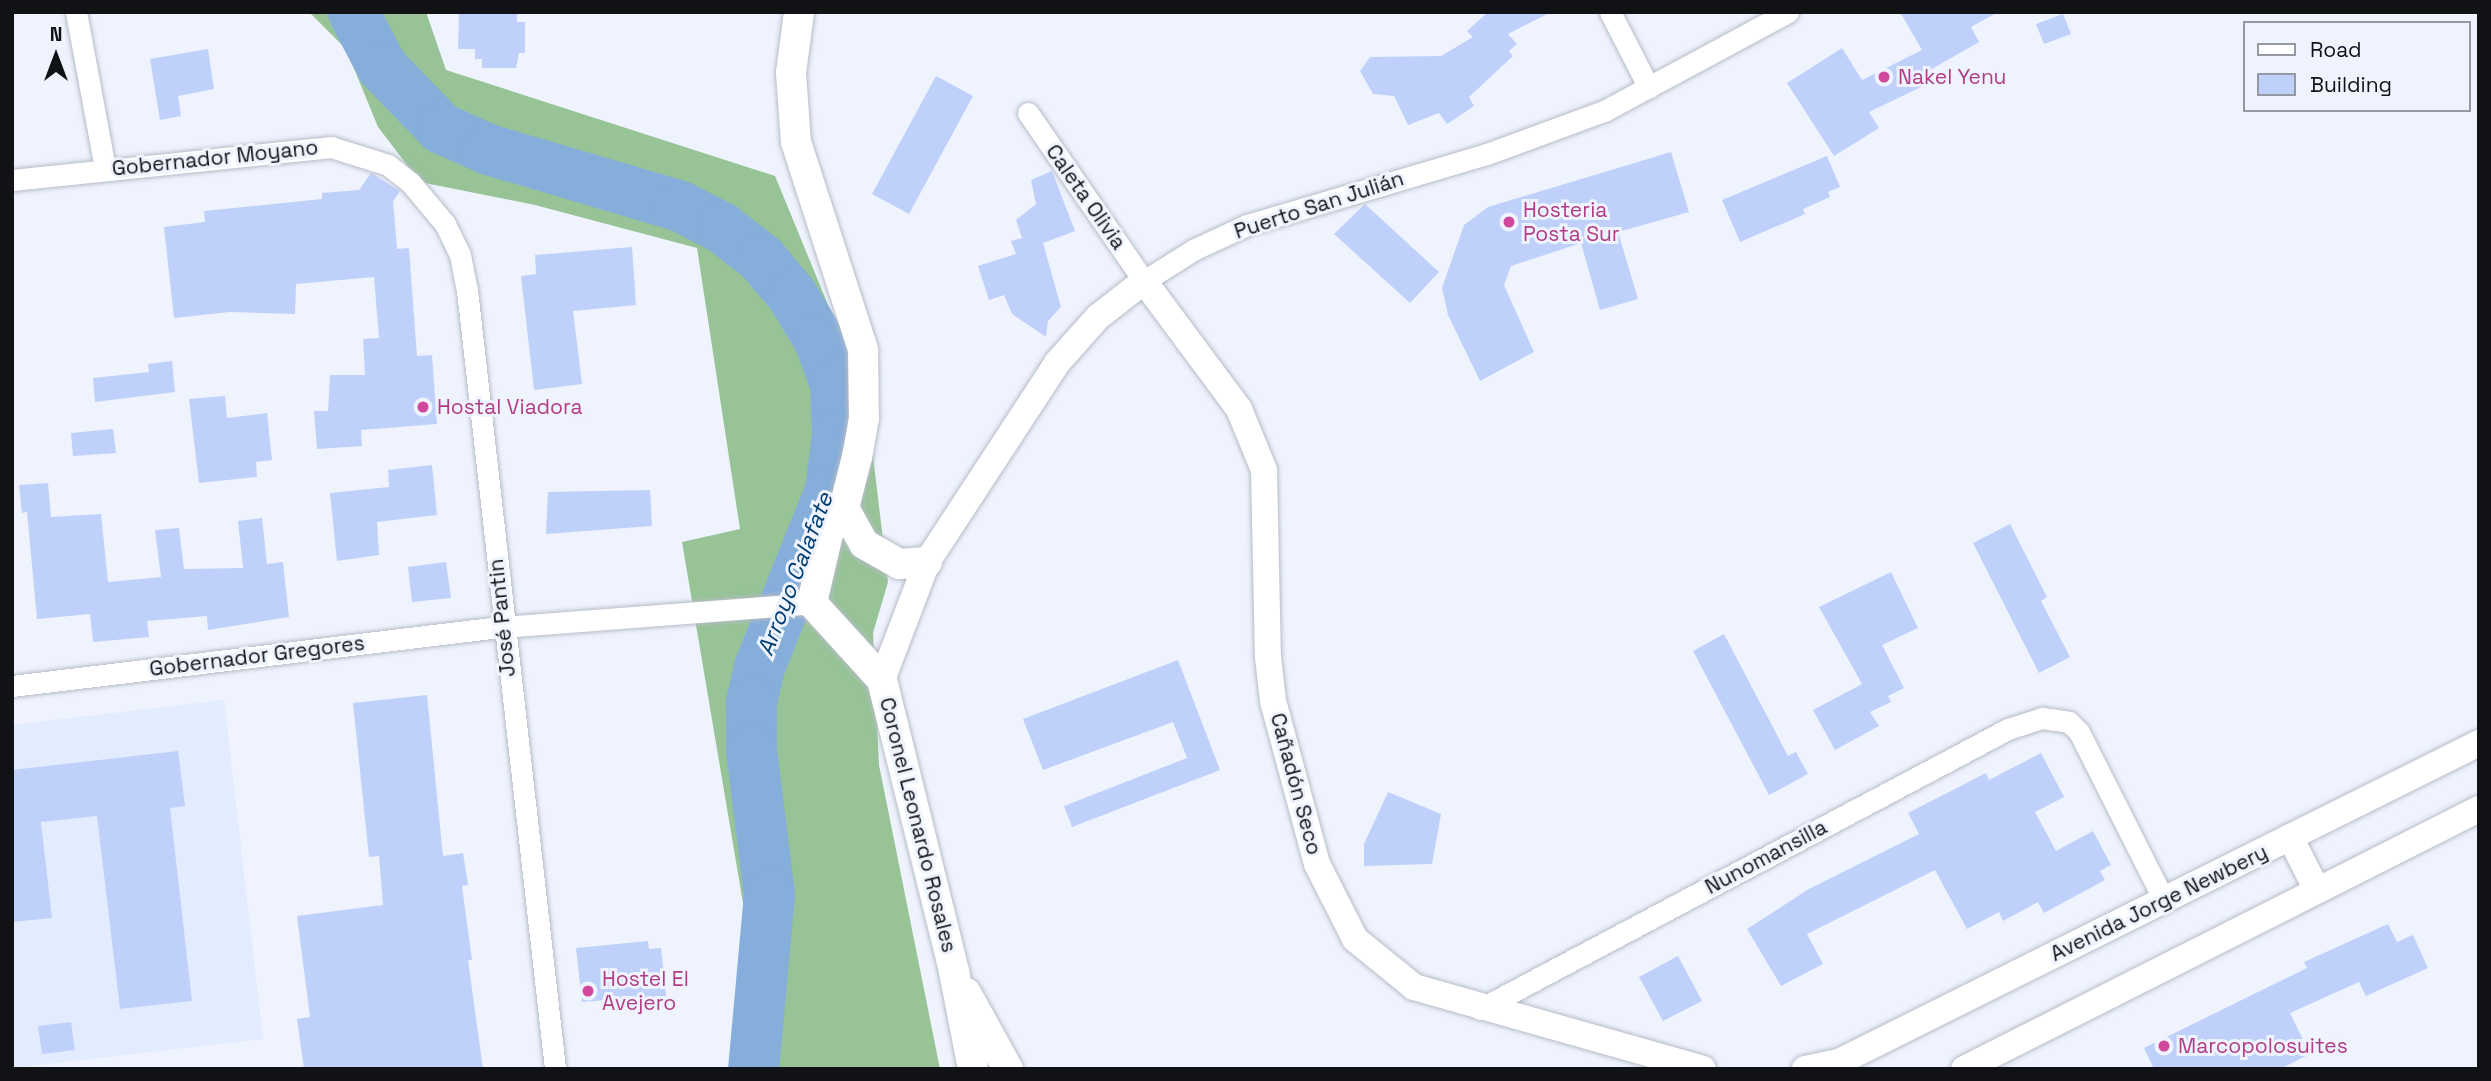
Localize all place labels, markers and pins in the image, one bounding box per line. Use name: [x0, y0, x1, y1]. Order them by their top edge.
place label: Nakel Yenu: [1898, 64, 2007, 90]
marker: Nakel Yenu: [1876, 69, 1892, 85]
place label: Hosteria Posta Sur: [1523, 197, 1620, 247]
marker: Hosteria Posta Sur: [1501, 214, 1517, 230]
place label: Hostal Viadora: [437, 394, 583, 420]
marker: Hostal Viadora: [415, 399, 431, 415]
place label: Hostel El Avejero: [602, 966, 689, 1016]
marker: Hostel El Avejero: [580, 983, 596, 999]
place label: Marcopolosuites: [2178, 1033, 2348, 1059]
marker: Marcopolosuites: [2156, 1038, 2172, 1054]

